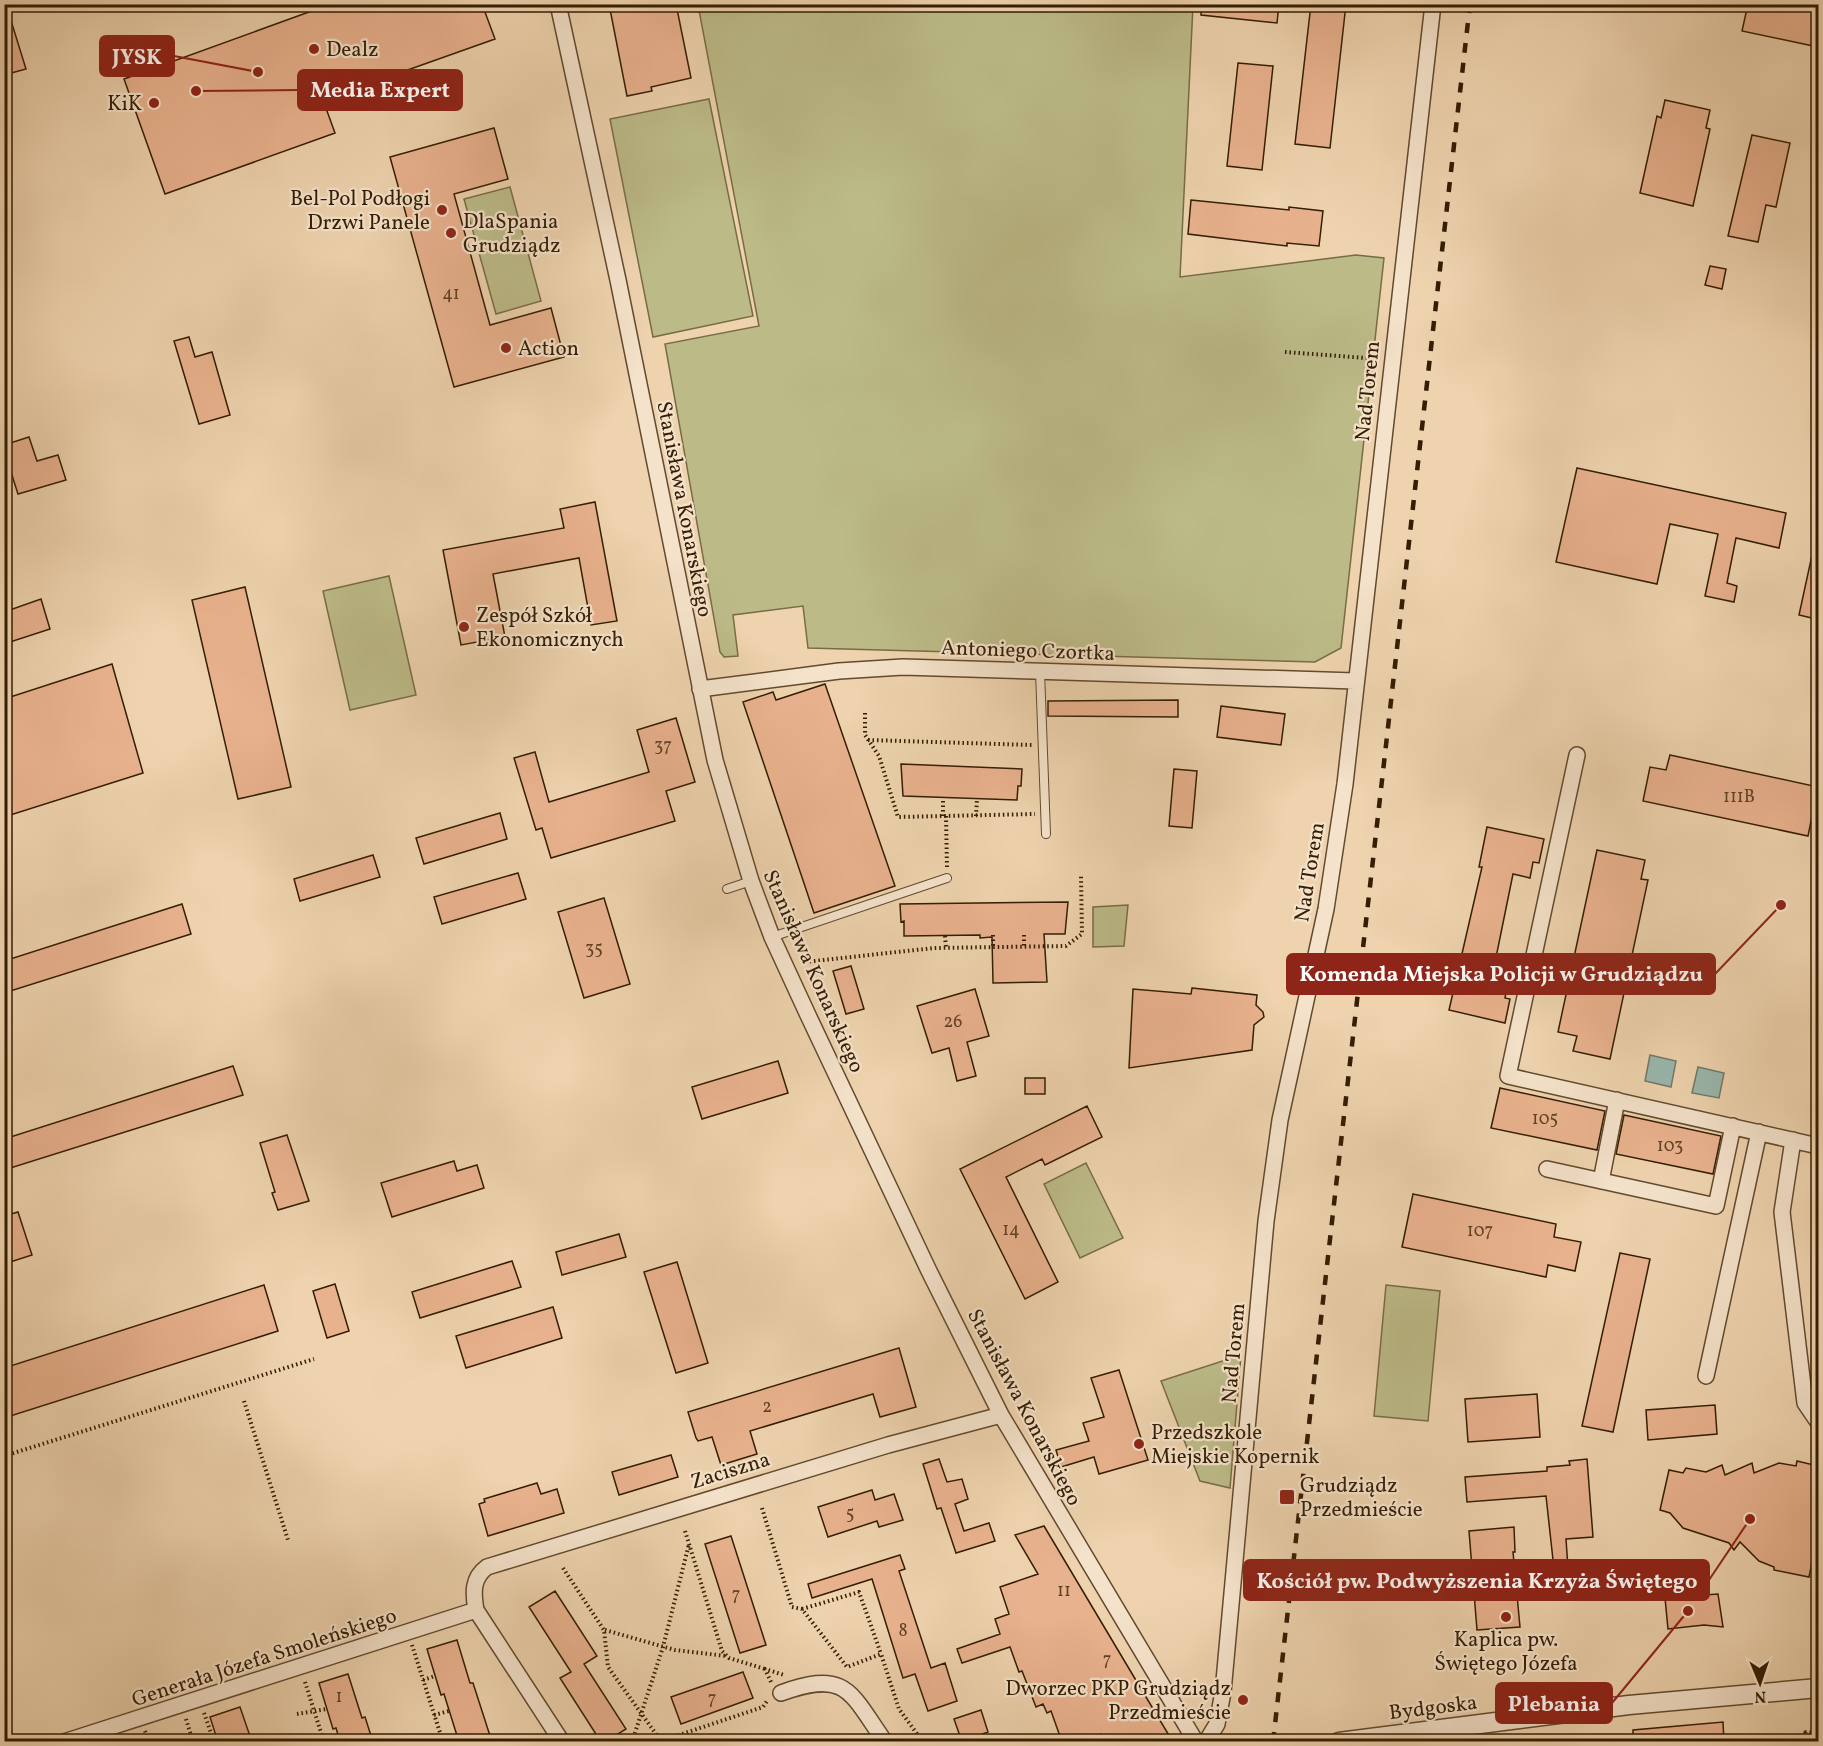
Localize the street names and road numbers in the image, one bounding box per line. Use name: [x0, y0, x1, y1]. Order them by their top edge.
street label: Nad Torem: [1349, 340, 1388, 443]
street label: Stanisława Konarskiego: [648, 399, 719, 620]
street label: Antoniego Czortka: [940, 634, 1115, 669]
street label: Nad Torem: [1288, 820, 1333, 924]
street label: Stanisława Konarskiego: [755, 866, 870, 1078]
street label: Nad Torem: [1216, 1302, 1253, 1405]
street label: Stanisława Konarskiego: [959, 1304, 1088, 1511]
street label: Zaciszna: [687, 1446, 774, 1497]
street label: Generała Józefa Smoleńskiego: [128, 1602, 401, 1715]
street label: Bydgoska: [1387, 1689, 1479, 1728]

